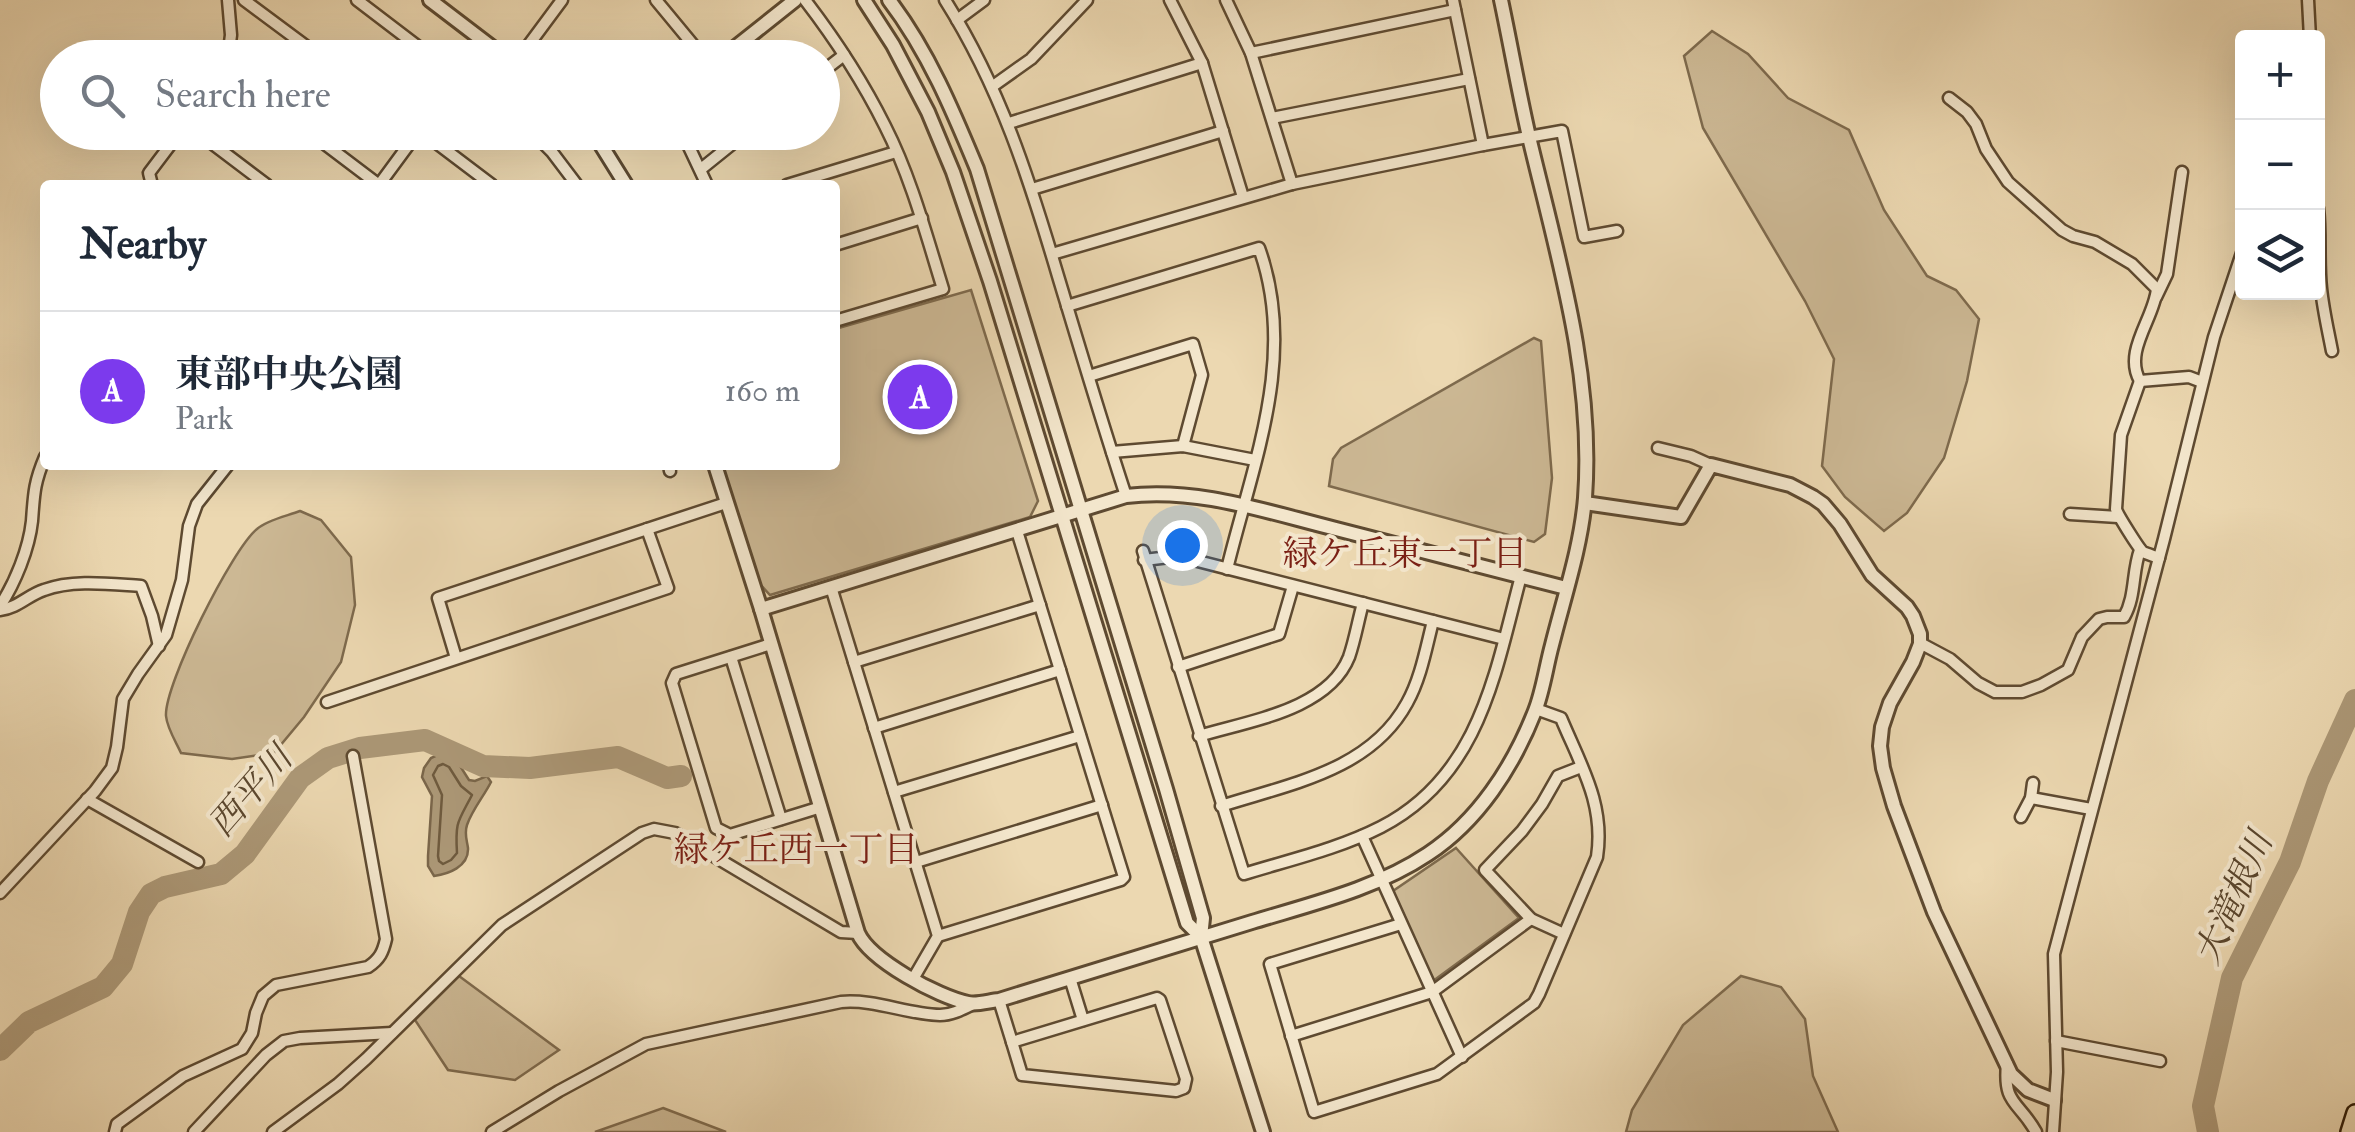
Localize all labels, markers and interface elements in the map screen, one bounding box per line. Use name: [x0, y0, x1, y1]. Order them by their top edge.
map controls: [2235, 30, 2325, 300]
button: +: [2235, 30, 2325, 120]
search box: [40, 40, 840, 150]
icon: search: [75, 68, 130, 123]
text: Search here: [155, 71, 331, 119]
button: −: [2235, 120, 2325, 210]
button: layers: [2235, 210, 2325, 300]
text: Nearby: [80, 219, 206, 271]
text: 東部中央公園: [175, 351, 403, 399]
pin: A: [888, 360, 952, 434]
text: A: [102, 371, 123, 411]
text: 160 m: [725, 371, 800, 411]
text: Park: [175, 399, 233, 439]
your location: [1157, 520, 1208, 571]
district label: 緑ケ丘東一丁目: [1282, 532, 1528, 576]
water label: 西平川: [200, 735, 304, 846]
water label: 大滝根川: [2185, 822, 2284, 971]
district label: 緑ケ丘西一丁目: [673, 828, 919, 872]

